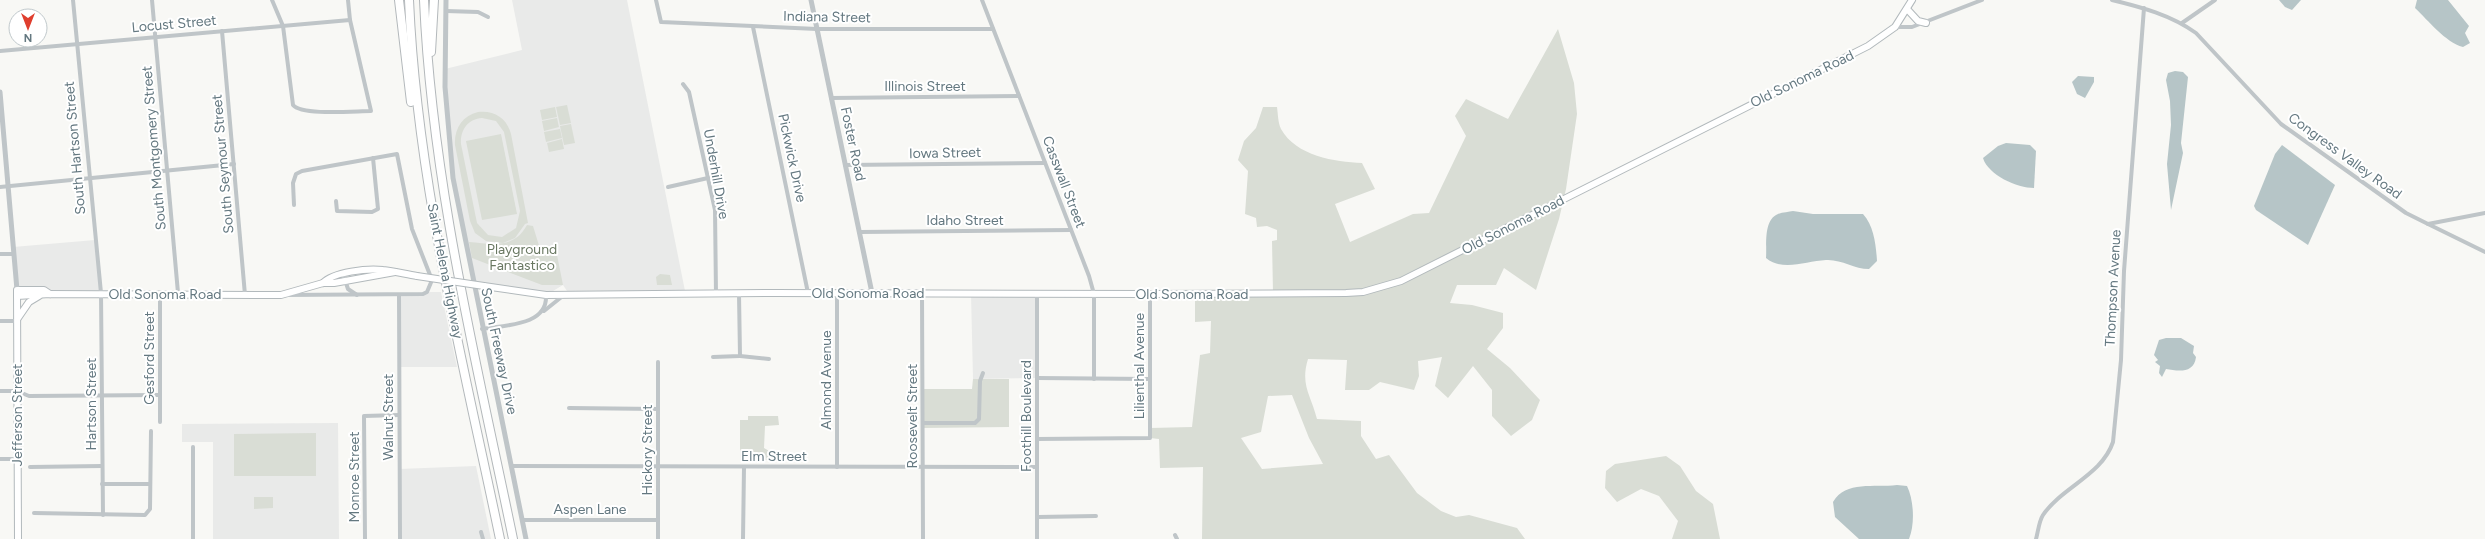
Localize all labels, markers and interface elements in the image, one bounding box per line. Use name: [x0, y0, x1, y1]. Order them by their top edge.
north arrow: [8, 8, 48, 48]
street label: Indiana Street: [783, 8, 871, 26]
street label: Locust Street: [131, 12, 217, 36]
text: N: [24, 31, 32, 44]
street label: Old Sonoma Road: [1747, 47, 1857, 111]
street label: South Montgomery Street: [138, 65, 170, 231]
street label: Illinois Street: [884, 78, 966, 95]
street label: South Hartson Street: [61, 81, 89, 215]
street label: South Seymour Street: [208, 94, 238, 234]
street label: Foster Road: [837, 105, 869, 183]
street label: Congress Valley Road: [2285, 109, 2405, 203]
street label: Pickwick Drive: [774, 112, 810, 204]
street label: Underhill Drive: [700, 128, 732, 221]
street label: Casswall Street: [1039, 134, 1089, 230]
street label: Iowa Street: [909, 144, 981, 162]
street label: Old Sonoma Road: [1459, 192, 1567, 258]
street label: Saint Helena Highway: [424, 202, 467, 341]
street label: Idaho Street: [926, 212, 1004, 229]
street label: Thompson Avenue: [2101, 229, 2125, 347]
park label: Playground Fantastico: [487, 241, 557, 274]
street label: Old Sonoma Road: [812, 285, 925, 302]
street label: Old Sonoma Road: [109, 286, 222, 303]
street label: South Freeway Drive: [477, 286, 521, 416]
street label: Old Sonoma Road: [1136, 286, 1249, 303]
street label: Gesford Street: [141, 311, 158, 405]
street label: Lilienthal Avenue: [1131, 312, 1148, 419]
street label: Almond Avenue: [818, 330, 835, 430]
street label: Hartson Street: [83, 358, 100, 450]
street label: Foothill Boulevard: [1018, 360, 1035, 472]
street label: Jefferson Street: [9, 364, 26, 466]
street label: Roosevelt Street: [904, 364, 921, 468]
street label: Walnut Street: [380, 374, 397, 460]
street label: Hickory Street: [639, 405, 656, 495]
street label: Monroe Street: [346, 432, 363, 522]
street label: Elm Street: [741, 448, 807, 465]
street label: Aspen Lane: [553, 501, 627, 518]

